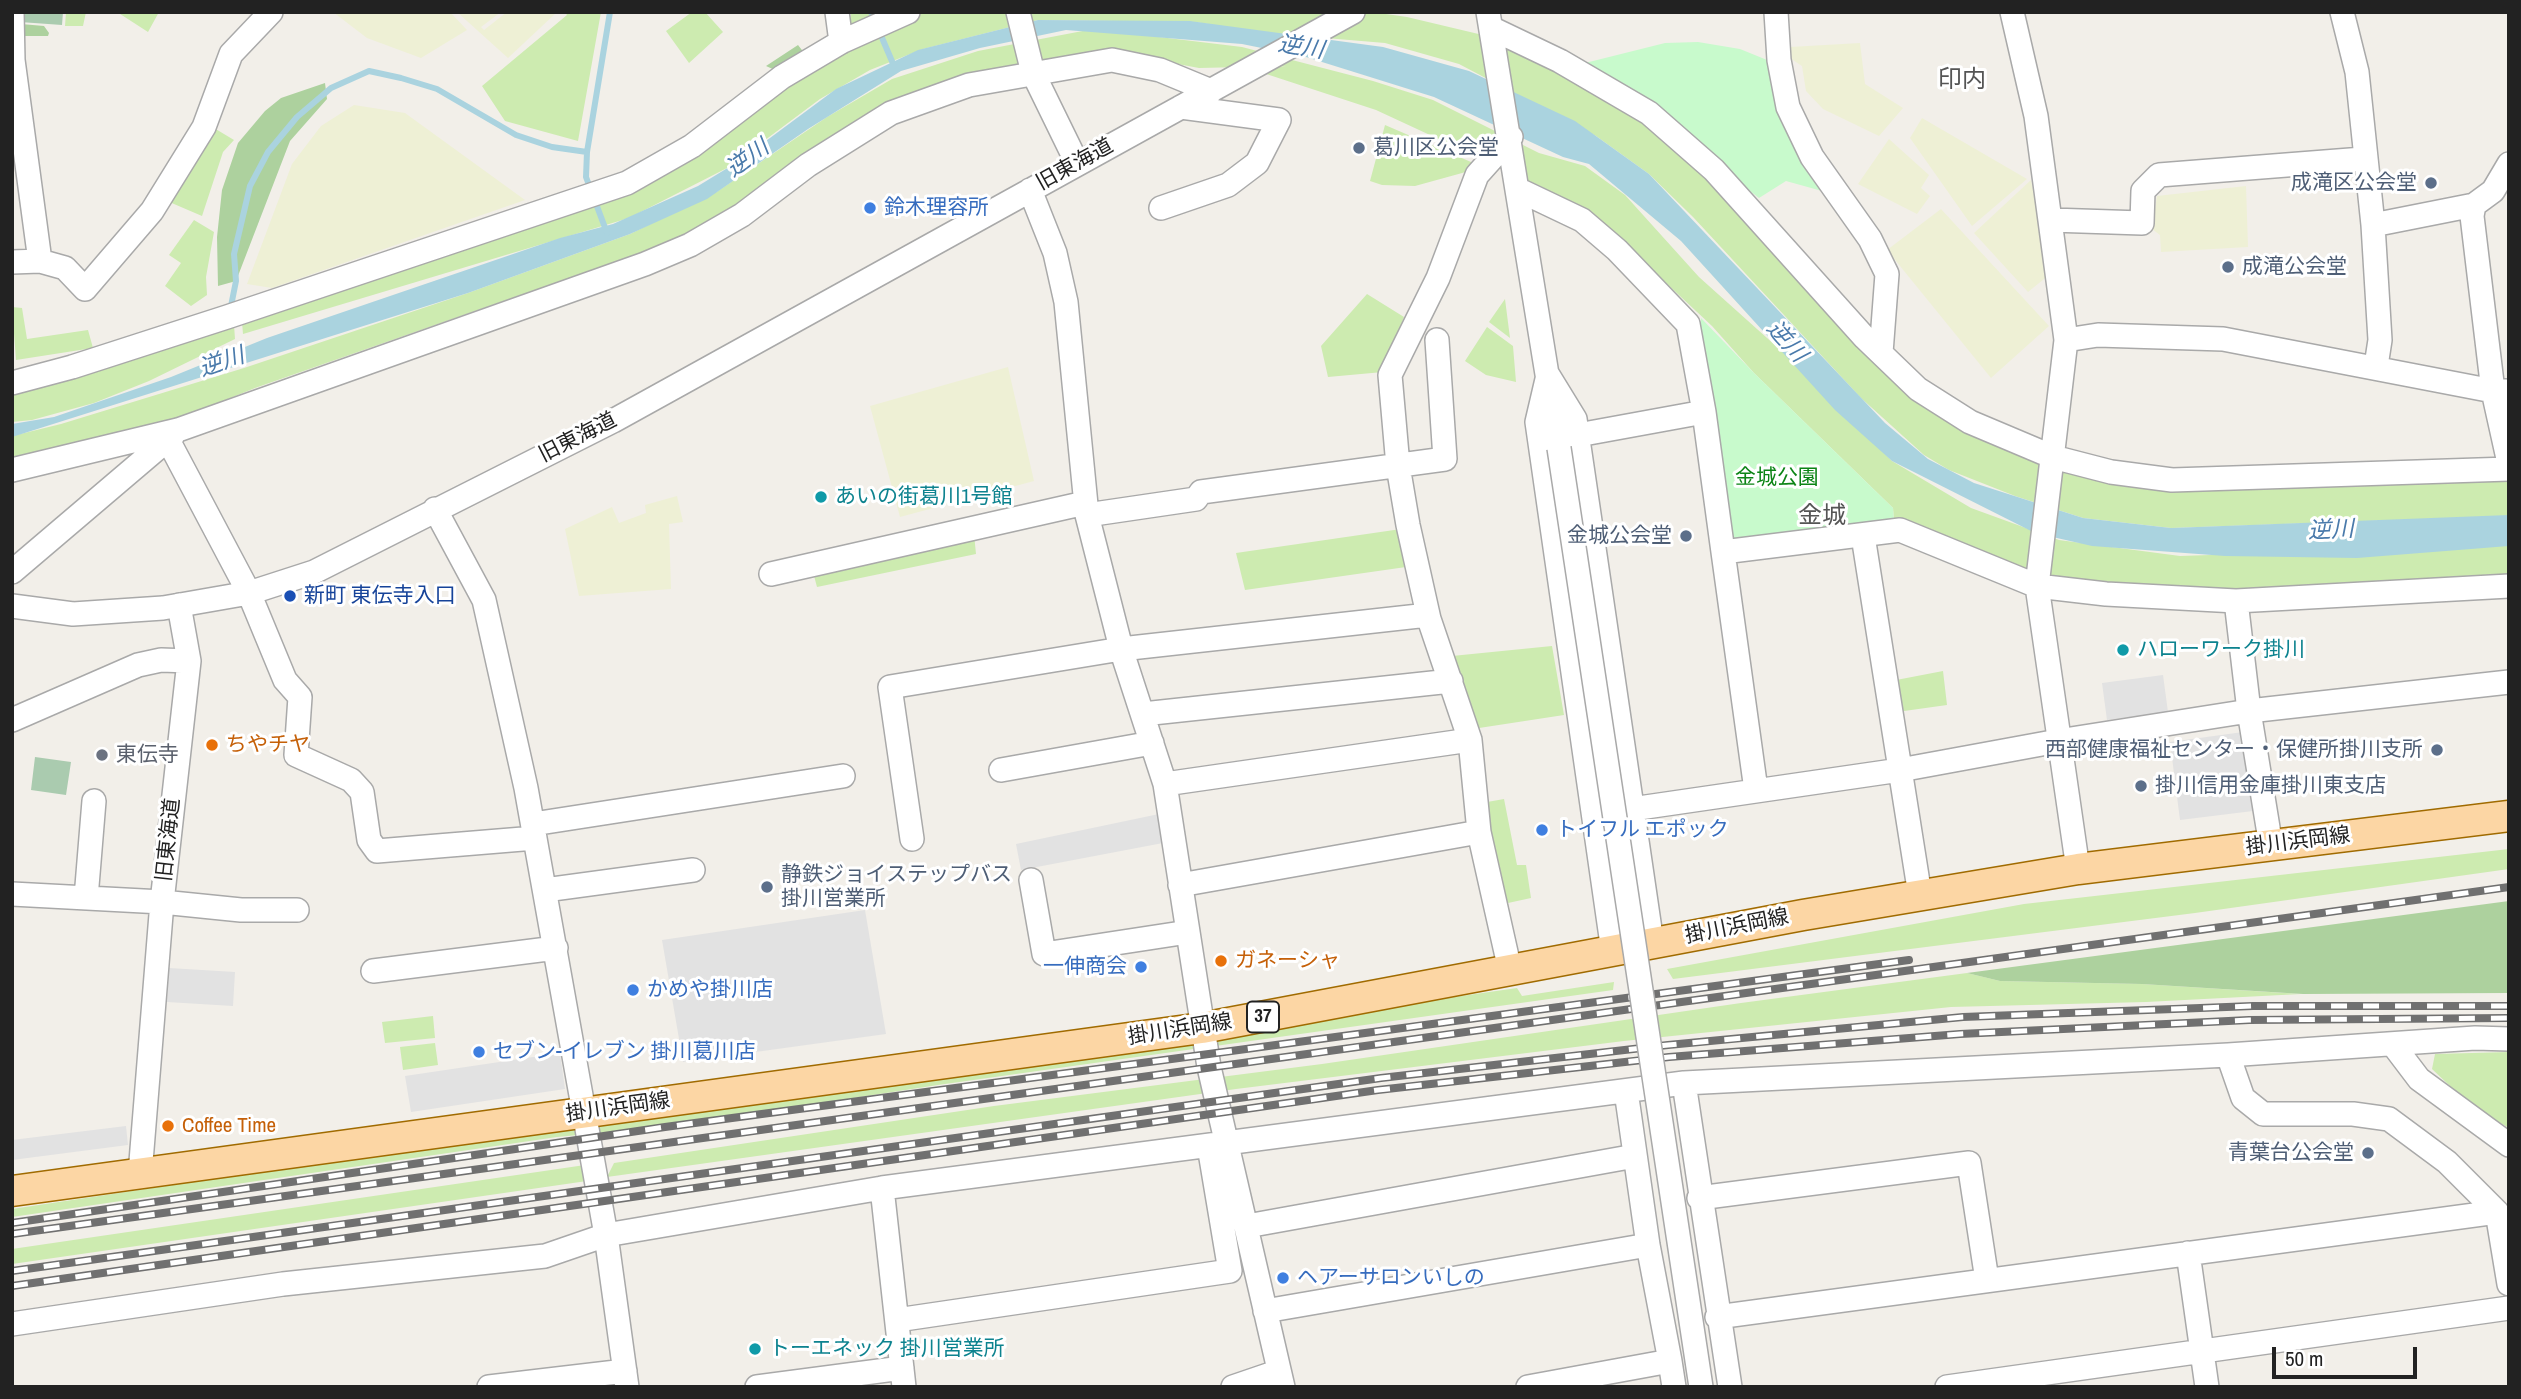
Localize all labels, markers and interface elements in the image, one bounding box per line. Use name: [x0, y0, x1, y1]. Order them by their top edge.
water label: 逆川: [1276, 31, 1326, 65]
district label: 印内: [1938, 67, 1986, 95]
water label: 逆川: [721, 134, 775, 184]
street label: 旧東海道: [1032, 134, 1118, 196]
place label: 葛川区公会堂: [1373, 135, 1499, 161]
marker: 葛川区公会堂: [1351, 140, 1367, 156]
place label: 成滝区公会堂: [2291, 170, 2417, 196]
marker: 成滝区公会堂: [2423, 175, 2439, 191]
place label: 鈴木理容所: [884, 195, 989, 221]
marker: 鈴木理容所: [862, 200, 878, 216]
place label: 成滝公会堂: [2242, 254, 2347, 280]
marker: 成滝公会堂: [2220, 259, 2236, 275]
water label: 逆川: [1760, 316, 1812, 368]
water label: 逆川: [196, 342, 248, 384]
street label: 旧東海道: [535, 408, 621, 468]
park label: 金城公園: [1735, 465, 1819, 491]
place label: あいの街葛川1号館: [835, 484, 1013, 510]
marker: あいの街葛川1号館: [813, 489, 829, 505]
district label: 金城: [1798, 503, 1846, 531]
water label: 逆川: [2307, 516, 2355, 546]
place label: 金城公会堂: [1567, 523, 1672, 549]
marker: 金城公会堂: [1678, 528, 1694, 544]
place label: 新町 東伝寺入口: [304, 583, 456, 609]
marker: 新町 東伝寺入口: [282, 588, 298, 604]
place label: ハローワーク掛川: [2137, 637, 2305, 663]
marker: ハローワーク掛川: [2115, 642, 2131, 658]
place label: ちやチヤ: [226, 732, 310, 758]
marker: ちやチヤ: [204, 737, 220, 753]
place label: 西部健康福祉センター・保健所掛川支所: [2045, 737, 2423, 763]
place label: 東伝寺: [116, 742, 179, 768]
marker: 西部健康福祉センター・保健所掛川支所: [2429, 742, 2445, 758]
marker: 東伝寺: [94, 747, 110, 763]
place label: 掛川信用金庫掛川東支店: [2155, 773, 2386, 799]
marker: 掛川信用金庫掛川東支店: [2133, 778, 2149, 794]
street label: 旧東海道: [152, 797, 186, 883]
place label: トイフル エポック: [1556, 817, 1729, 843]
marker: トイフル エポック: [1534, 822, 1550, 838]
street label: 掛川浜岡線: [2244, 823, 2352, 861]
place label: 静鉄ジョイステップバス 掛川営業所: [781, 862, 1012, 912]
marker: 静鉄ジョイステップバス 掛川営業所: [759, 879, 775, 895]
street label: 掛川浜岡線: [1683, 905, 1791, 949]
place label: ガネーシャ: [1235, 948, 1340, 974]
marker: ガネーシャ: [1213, 953, 1229, 969]
place label: 一伸商会: [1043, 954, 1127, 980]
marker: 一伸商会: [1133, 959, 1149, 975]
place label: かめや掛川店: [647, 977, 773, 1003]
marker: かめや掛川店: [625, 982, 641, 998]
road number: 37: [1247, 1001, 1279, 1032]
street label: 掛川浜岡線: [1126, 1009, 1234, 1051]
place label: セブン-イレブン 掛川葛川店: [493, 1039, 756, 1065]
marker: セブン-イレブン 掛川葛川店: [471, 1044, 487, 1060]
street label: 掛川浜岡線: [564, 1088, 672, 1128]
place label: Coffee Time: [182, 1113, 276, 1139]
marker: Coffee Time: [160, 1118, 176, 1134]
place label: 青葉台公会堂: [2228, 1140, 2354, 1166]
marker: 青葉台公会堂: [2360, 1145, 2376, 1161]
place label: ヘアーサロンいしの: [1297, 1265, 1485, 1291]
marker: ヘアーサロンいしの: [1275, 1270, 1291, 1286]
scale bar: [2276, 1332, 2421, 1376]
place label: トーエネック 掛川営業所: [769, 1336, 1005, 1362]
marker: トーエネック 掛川営業所: [747, 1341, 763, 1357]
text: 50 m: [2285, 1344, 2323, 1373]

